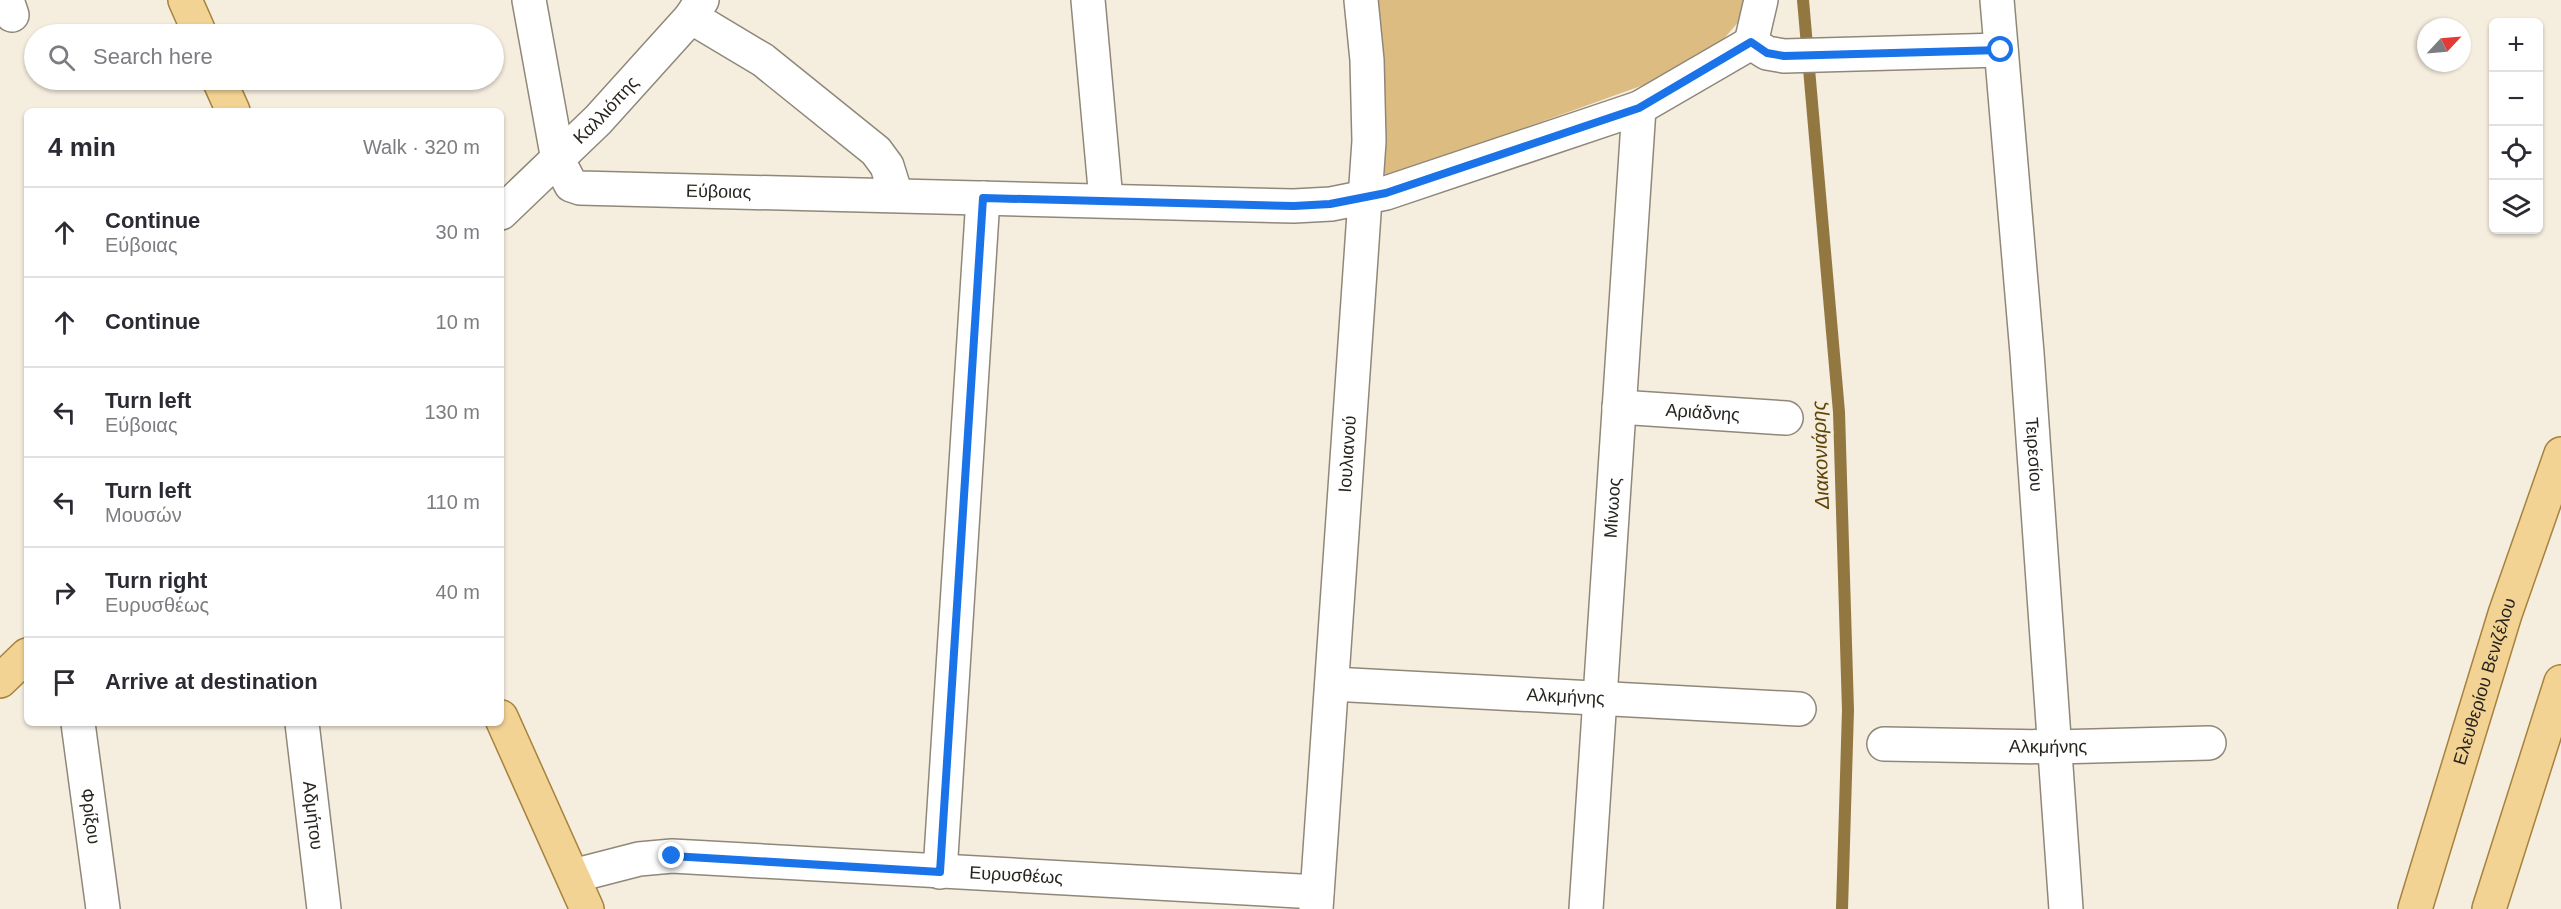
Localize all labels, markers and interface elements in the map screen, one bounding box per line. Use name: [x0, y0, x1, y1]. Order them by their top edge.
north arrow: [2417, 18, 2471, 72]
map controls: [2489, 18, 2543, 234]
button: +: [2489, 18, 2543, 72]
search box: [24, 24, 504, 90]
route start: [1987, 36, 2013, 62]
icon: search: [45, 41, 78, 74]
text: Search here: [93, 44, 213, 69]
street label: Καλλιόπης: [569, 72, 643, 148]
button: −: [2489, 72, 2543, 126]
button: locate: [2489, 126, 2543, 180]
text: 4 min: [48, 132, 116, 162]
text: Walk · 320 m: [363, 136, 480, 158]
button: layers: [2489, 180, 2543, 234]
street label: Εύβοιας: [686, 181, 752, 202]
text: Continue: [105, 208, 200, 233]
icon: ahead: [48, 216, 81, 249]
text: 30 m: [436, 221, 480, 243]
text: Εύβοιας: [105, 234, 178, 256]
icon: ahead: [48, 306, 81, 339]
text: Continue: [105, 309, 200, 334]
text: 10 m: [436, 311, 480, 333]
text: Turn left: [105, 388, 191, 413]
icon: left: [48, 396, 81, 429]
street label: Αριάδνης: [1665, 400, 1741, 425]
water label: Διακονιάρης: [1807, 400, 1833, 510]
text: 130 m: [424, 401, 480, 423]
text: Εύβοιας: [105, 414, 178, 436]
street label: Ιουλιανού: [1335, 415, 1360, 493]
street label: Τειρεσίου: [2022, 417, 2047, 492]
street label: Μίνωος: [1601, 477, 1625, 539]
text: Turn left: [105, 478, 191, 503]
icon: left: [48, 486, 81, 519]
text: 110 m: [426, 491, 480, 513]
text: Μουσών: [105, 504, 182, 526]
text: Turn right: [105, 568, 207, 593]
icon: right: [48, 576, 81, 609]
text: 40 m: [436, 581, 480, 603]
text: Ευρυσθέως: [105, 594, 209, 616]
street label: Ελευθερίου Βενιζέλου: [2450, 595, 2520, 767]
icon: arrive: [48, 666, 81, 699]
text: Arrive at destination: [105, 669, 318, 694]
street label: Αλκμήνης: [1526, 684, 1606, 709]
street label: Αλκμήνης: [2009, 736, 2088, 757]
street label: Αδμήτου: [299, 780, 327, 851]
street label: Φρίξου: [77, 787, 104, 845]
route end: [658, 842, 684, 868]
street label: Ευρυσθέως: [969, 863, 1064, 888]

